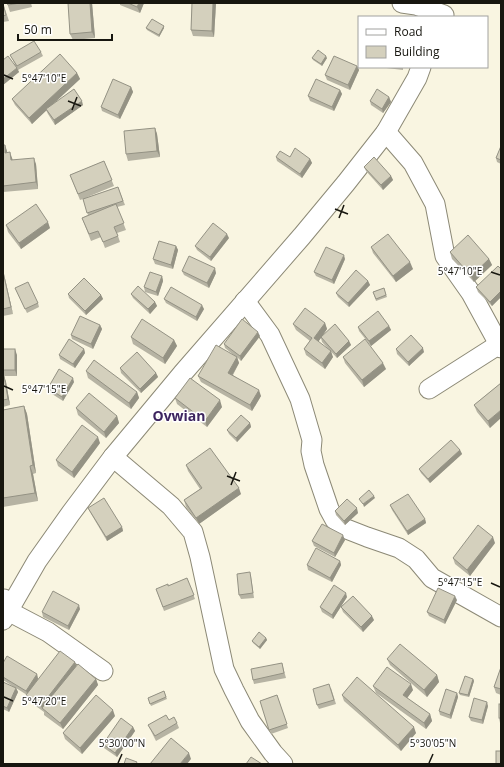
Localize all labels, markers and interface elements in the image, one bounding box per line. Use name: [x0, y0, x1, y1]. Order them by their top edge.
scale bar: [18, 16, 112, 42]
legend: [358, 16, 488, 68]
text: 50 m: [24, 21, 52, 38]
text: Road: [394, 23, 423, 40]
text: Building: [394, 43, 440, 60]
text: 5°47'10"E: [22, 71, 66, 85]
text: 5°47'10"E: [438, 264, 482, 278]
text: 5°47'15"E: [22, 382, 66, 396]
district label: Ovwian: [152, 406, 206, 425]
text: 5°47'15"E: [438, 575, 482, 589]
text: 5°47'20"E: [22, 694, 66, 708]
text: 5°30'00"N: [99, 736, 145, 750]
text: 5°30'05"N: [410, 736, 456, 750]

